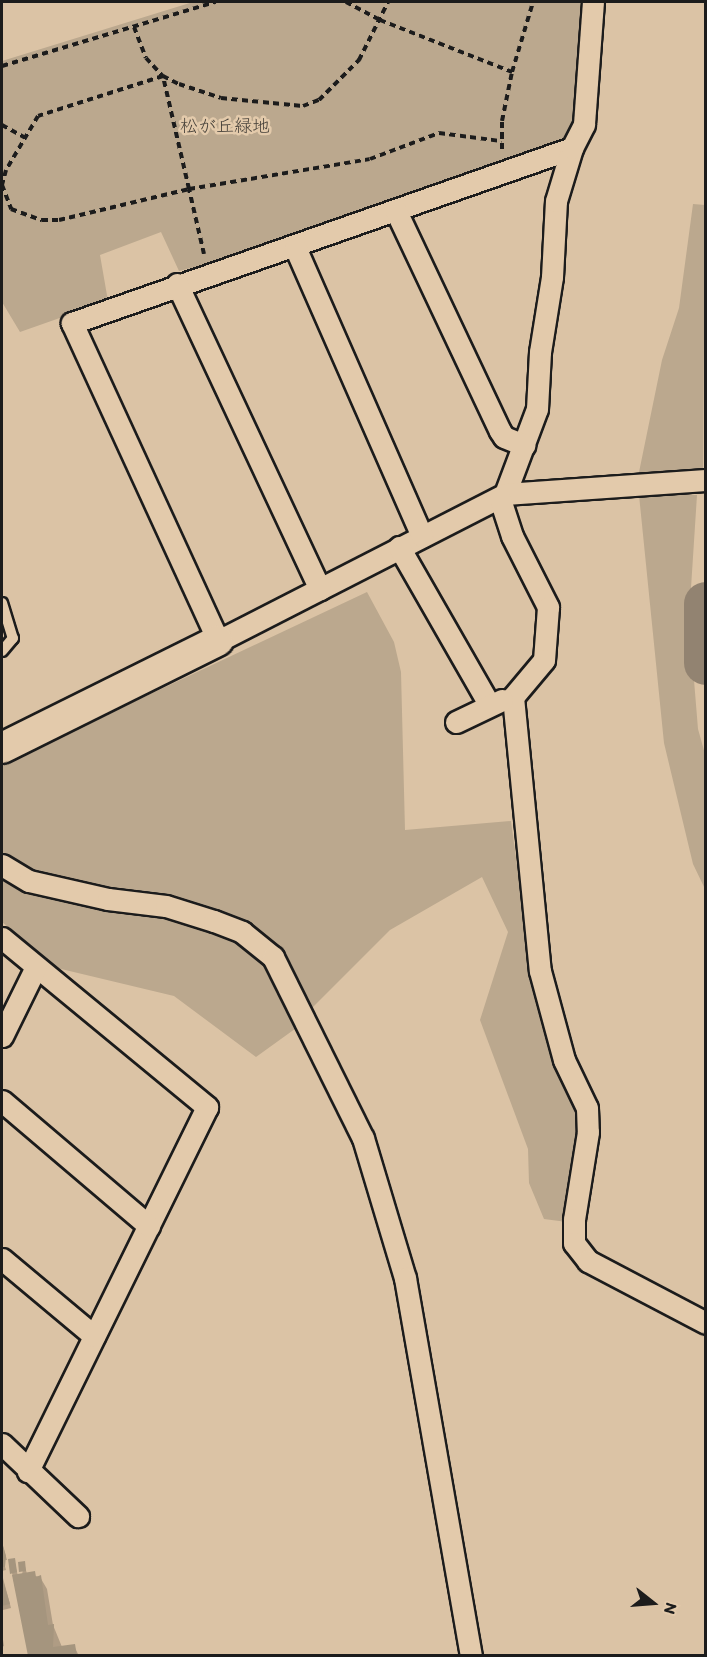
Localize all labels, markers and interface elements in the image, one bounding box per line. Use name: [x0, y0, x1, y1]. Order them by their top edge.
park label: 松が丘緑地: [180, 115, 270, 137]
north arrow: [623, 1573, 683, 1633]
text: N: [660, 1600, 681, 1616]

